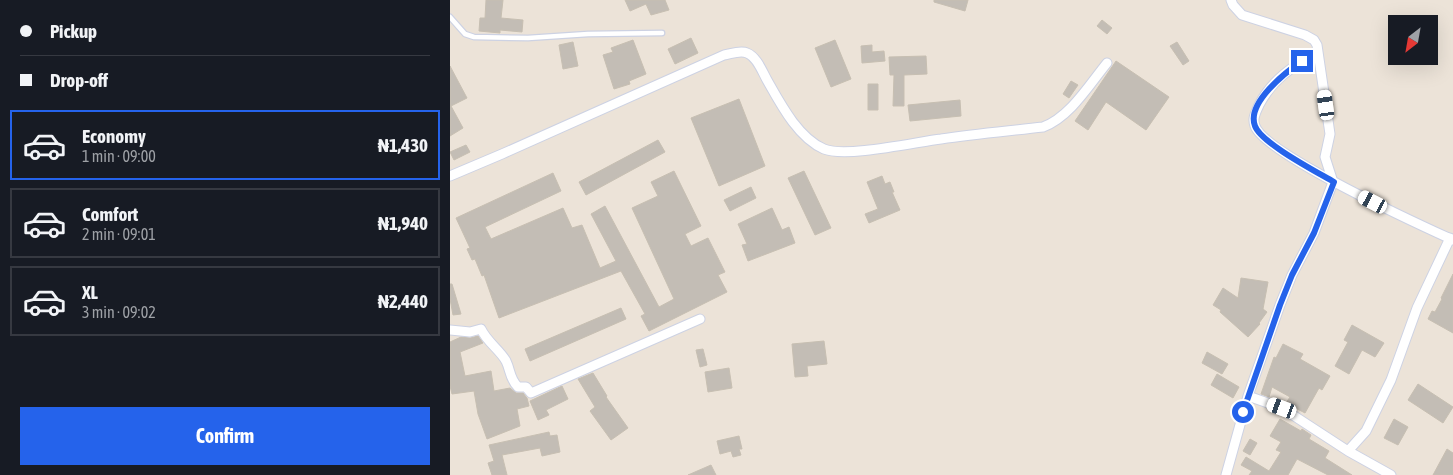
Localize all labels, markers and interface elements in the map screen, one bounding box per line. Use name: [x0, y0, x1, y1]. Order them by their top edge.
north arrow: [1388, 15, 1438, 65]
map controls: [1388, 15, 1438, 65]
text: Pickup: [50, 20, 97, 42]
route end: [1291, 50, 1313, 72]
text: Drop-off: [50, 69, 108, 91]
car: [1316, 89, 1335, 121]
icon: car: [22, 123, 67, 168]
text: Economy: [82, 125, 146, 147]
text: ₦1,430: [378, 134, 428, 156]
text: 1 min · 09:00: [82, 147, 156, 165]
car: [1356, 189, 1389, 215]
icon: car: [22, 201, 67, 246]
text: Comfort: [82, 203, 138, 225]
text: ₦1,940: [378, 212, 428, 234]
text: 2 min · 09:01: [82, 225, 156, 243]
icon: car: [22, 279, 67, 324]
text: XL: [82, 281, 98, 303]
text: ₦2,440: [378, 290, 428, 312]
text: 3 min · 09:02: [82, 303, 156, 321]
car: [1265, 396, 1298, 420]
route start: [1232, 401, 1254, 423]
button: Confirm: [20, 407, 430, 465]

